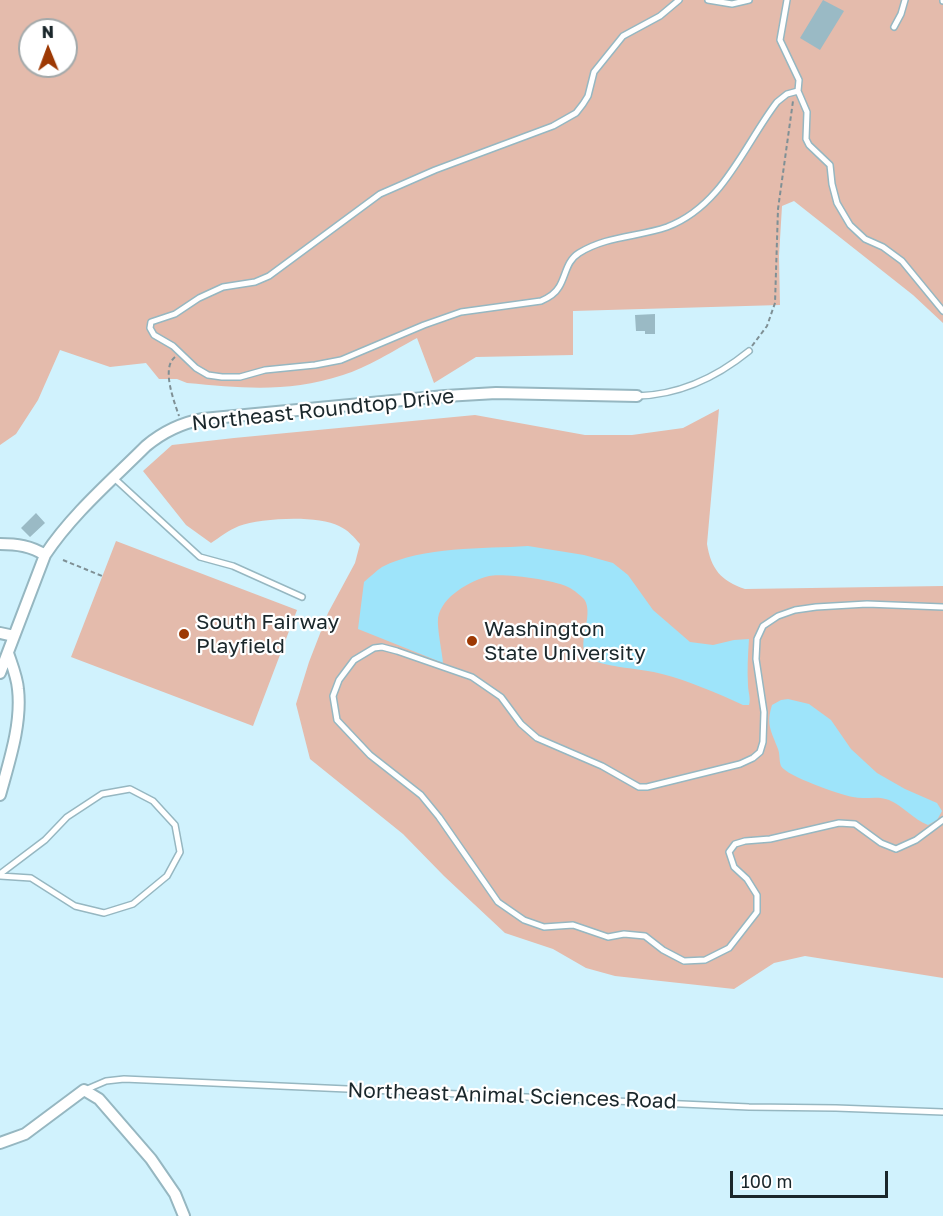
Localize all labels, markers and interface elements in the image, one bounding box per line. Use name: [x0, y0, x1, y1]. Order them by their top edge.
north arrow: [18, 18, 78, 78]
text: N: [41, 22, 54, 42]
street label: Northeast Roundtop Drive: [191, 384, 455, 436]
place label: South Fairway Playfield: [196, 609, 339, 659]
place label: Washington State University: [484, 616, 646, 666]
marker: South Fairway Playfield: [177, 627, 191, 641]
marker: Washington State University: [465, 634, 479, 648]
street label: Northeast Animal Sciences Road: [347, 1078, 677, 1114]
scale bar: [733, 1159, 890, 1197]
text: 100 m: [741, 1170, 792, 1192]

